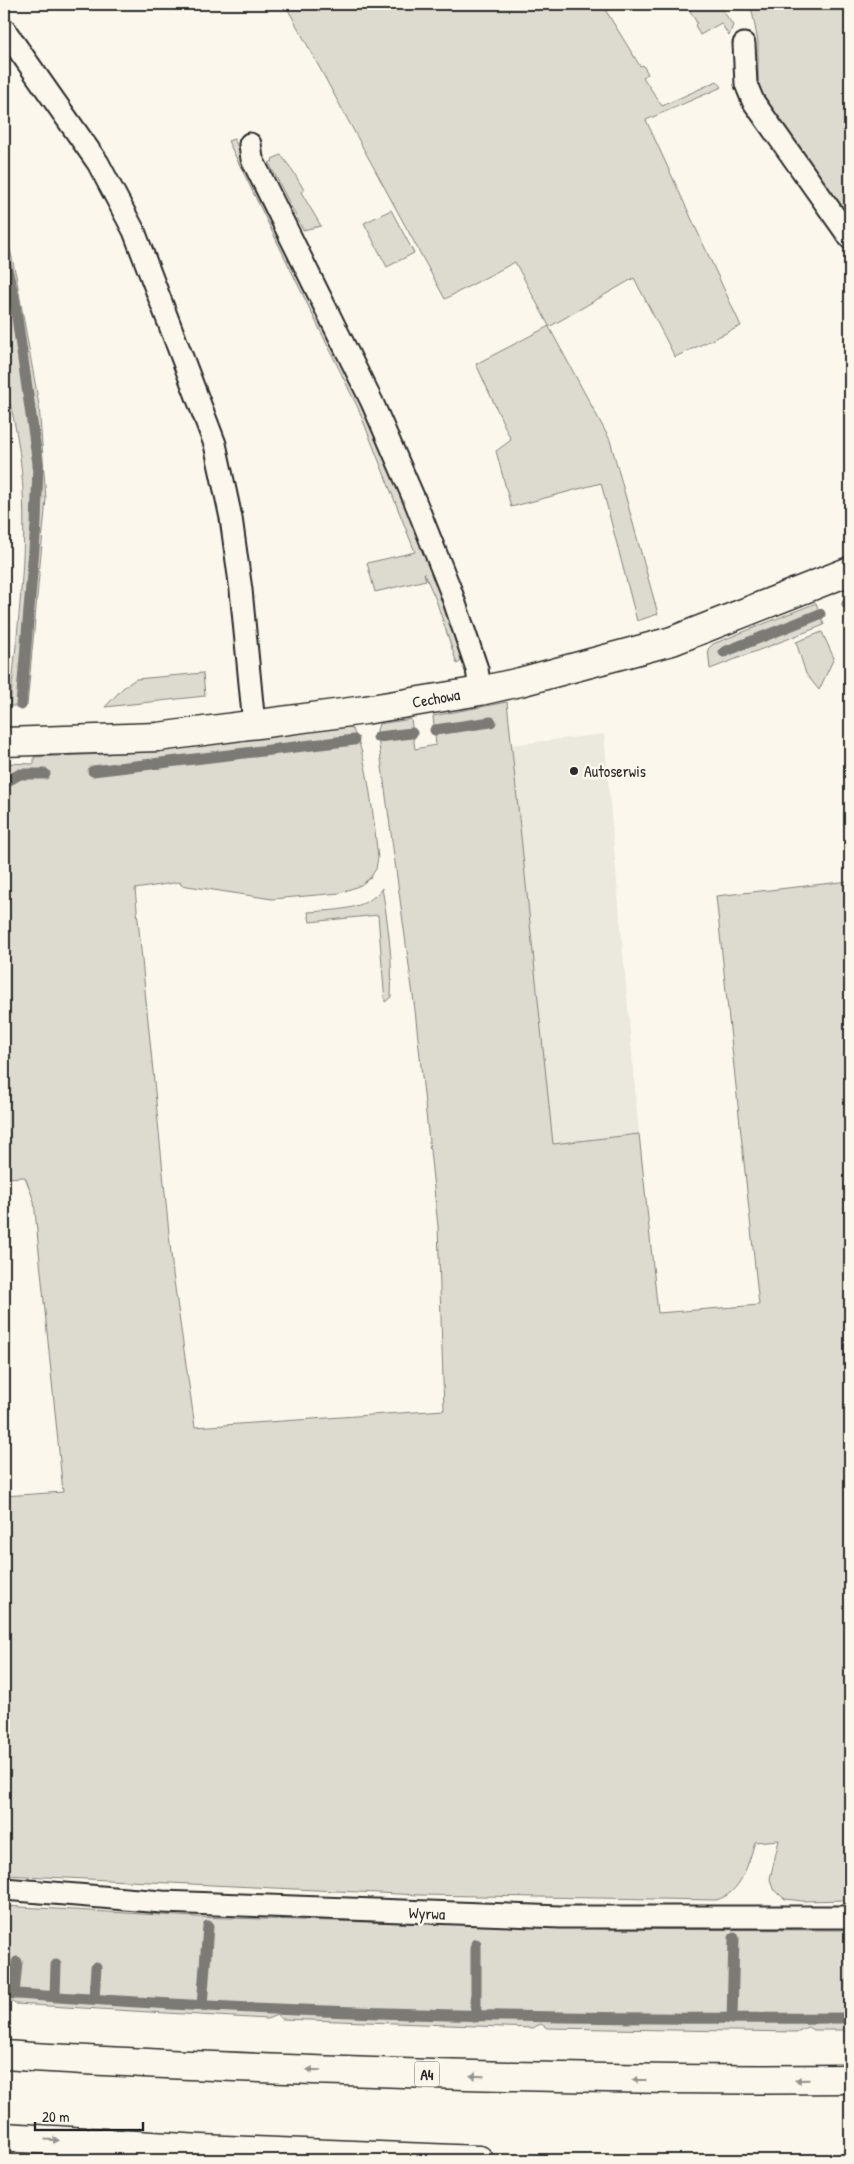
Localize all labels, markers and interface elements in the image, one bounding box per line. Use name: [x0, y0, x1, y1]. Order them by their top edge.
street label: Cechowa: [410, 683, 462, 713]
place label: Autoserwis: [584, 760, 646, 782]
marker: Autoserwis: [568, 765, 580, 777]
street label: Wyrwa: [408, 1901, 446, 1925]
road number: A4: [414, 2062, 440, 2086]
one-way arrow: [306, 2066, 322, 2074]
one-way arrow: [468, 2072, 484, 2080]
one-way arrow: [631, 2076, 647, 2084]
one-way arrow: [793, 2076, 809, 2084]
scale bar: [35, 2099, 142, 2131]
text: 20 m: [42, 2106, 69, 2127]
one-way arrow: [45, 2137, 61, 2145]

